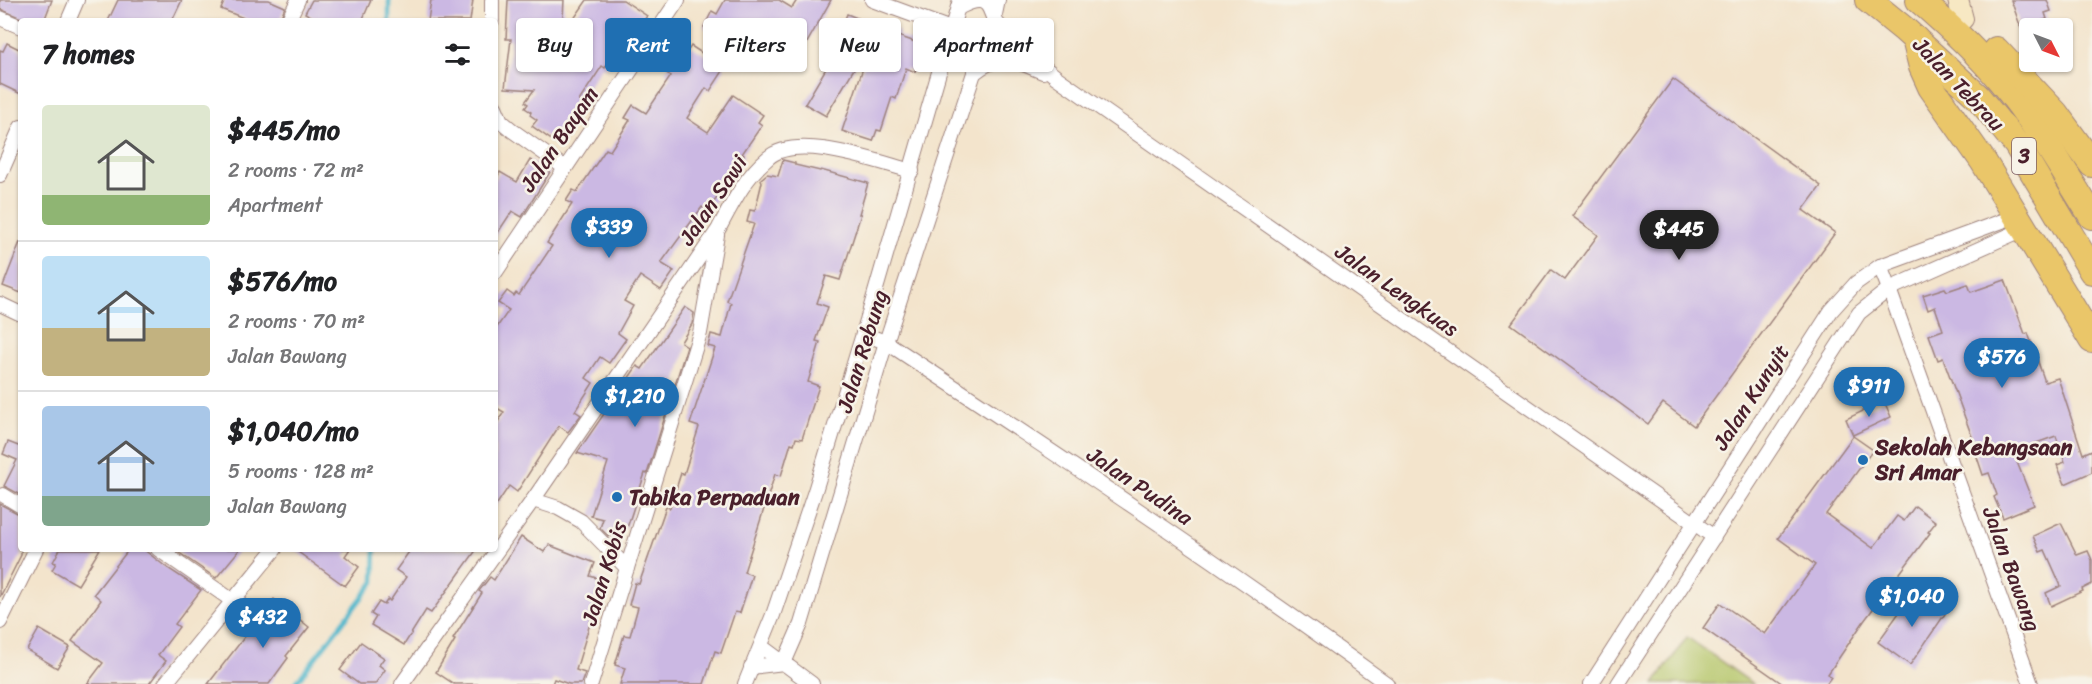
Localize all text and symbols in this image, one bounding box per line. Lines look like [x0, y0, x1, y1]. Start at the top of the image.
chip: Buy [516, 18, 593, 72]
chip: Rent [605, 18, 691, 72]
chip: Filters [703, 18, 807, 72]
chip: New [819, 18, 901, 72]
chip: Apartment [913, 18, 1054, 72]
north arrow [2019, 18, 2073, 72]
map controls [2019, 18, 2073, 72]
street label: Jalan Tebrau [1903, 27, 2015, 141]
text: 7 homes [42, 31, 134, 77]
icon: filters [441, 38, 474, 71]
street label: Jalan Bayam [509, 78, 609, 201]
text: $445/mo [228, 107, 340, 153]
icon: home [90, 129, 162, 201]
road number: 3 [2012, 138, 2036, 174]
street label: Jalan Sawi [668, 146, 758, 254]
text: 2 rooms · 72 m² [228, 153, 364, 188]
text: Apartment [228, 188, 322, 223]
pin: $339 [573, 208, 645, 259]
text: $339 [585, 210, 633, 245]
pin: $445 [1643, 210, 1715, 261]
text: $445 [1654, 212, 1704, 247]
street label: Jalan Lengkuas [1326, 232, 1467, 347]
text: $576/mo [228, 258, 337, 304]
icon: home [90, 280, 162, 352]
street label: Jalan Rebung [825, 285, 899, 418]
text: 2 rooms · 70 m² [228, 304, 365, 339]
street label: Jalan Kunyit [1701, 336, 1800, 459]
pin: $576 [1966, 338, 2038, 389]
text: Jalan Bawang [228, 339, 347, 374]
text: $576 [1978, 340, 2026, 375]
pin: $911 [1833, 367, 1905, 418]
text: $911 [1848, 369, 1890, 404]
pin: $1,210 [586, 377, 684, 428]
text: $1,210 [605, 379, 665, 414]
text: $1,040/mo [228, 408, 359, 454]
place label: Sekolah Kebangsaan Sri Amar [1874, 428, 2073, 492]
icon: home [90, 430, 162, 502]
street label: Jalan Pudina [1078, 435, 1202, 537]
marker: Sekolah Kebangsaan Sri Amar [1856, 453, 1870, 467]
text: 5 rooms · 128 m² [228, 454, 374, 489]
place label: Tabika Perpaduan [629, 478, 800, 517]
text: Jalan Bawang [228, 489, 347, 524]
marker: Tabika Perpaduan [610, 490, 624, 504]
street label: Jalan Bawang [1971, 500, 2053, 637]
street label: Jalan Kobis [569, 515, 639, 631]
pin: $1,040 [1863, 577, 1961, 628]
text: $1,040 [1879, 579, 1945, 614]
pin: $432 [227, 598, 299, 649]
text: $432 [239, 600, 287, 635]

